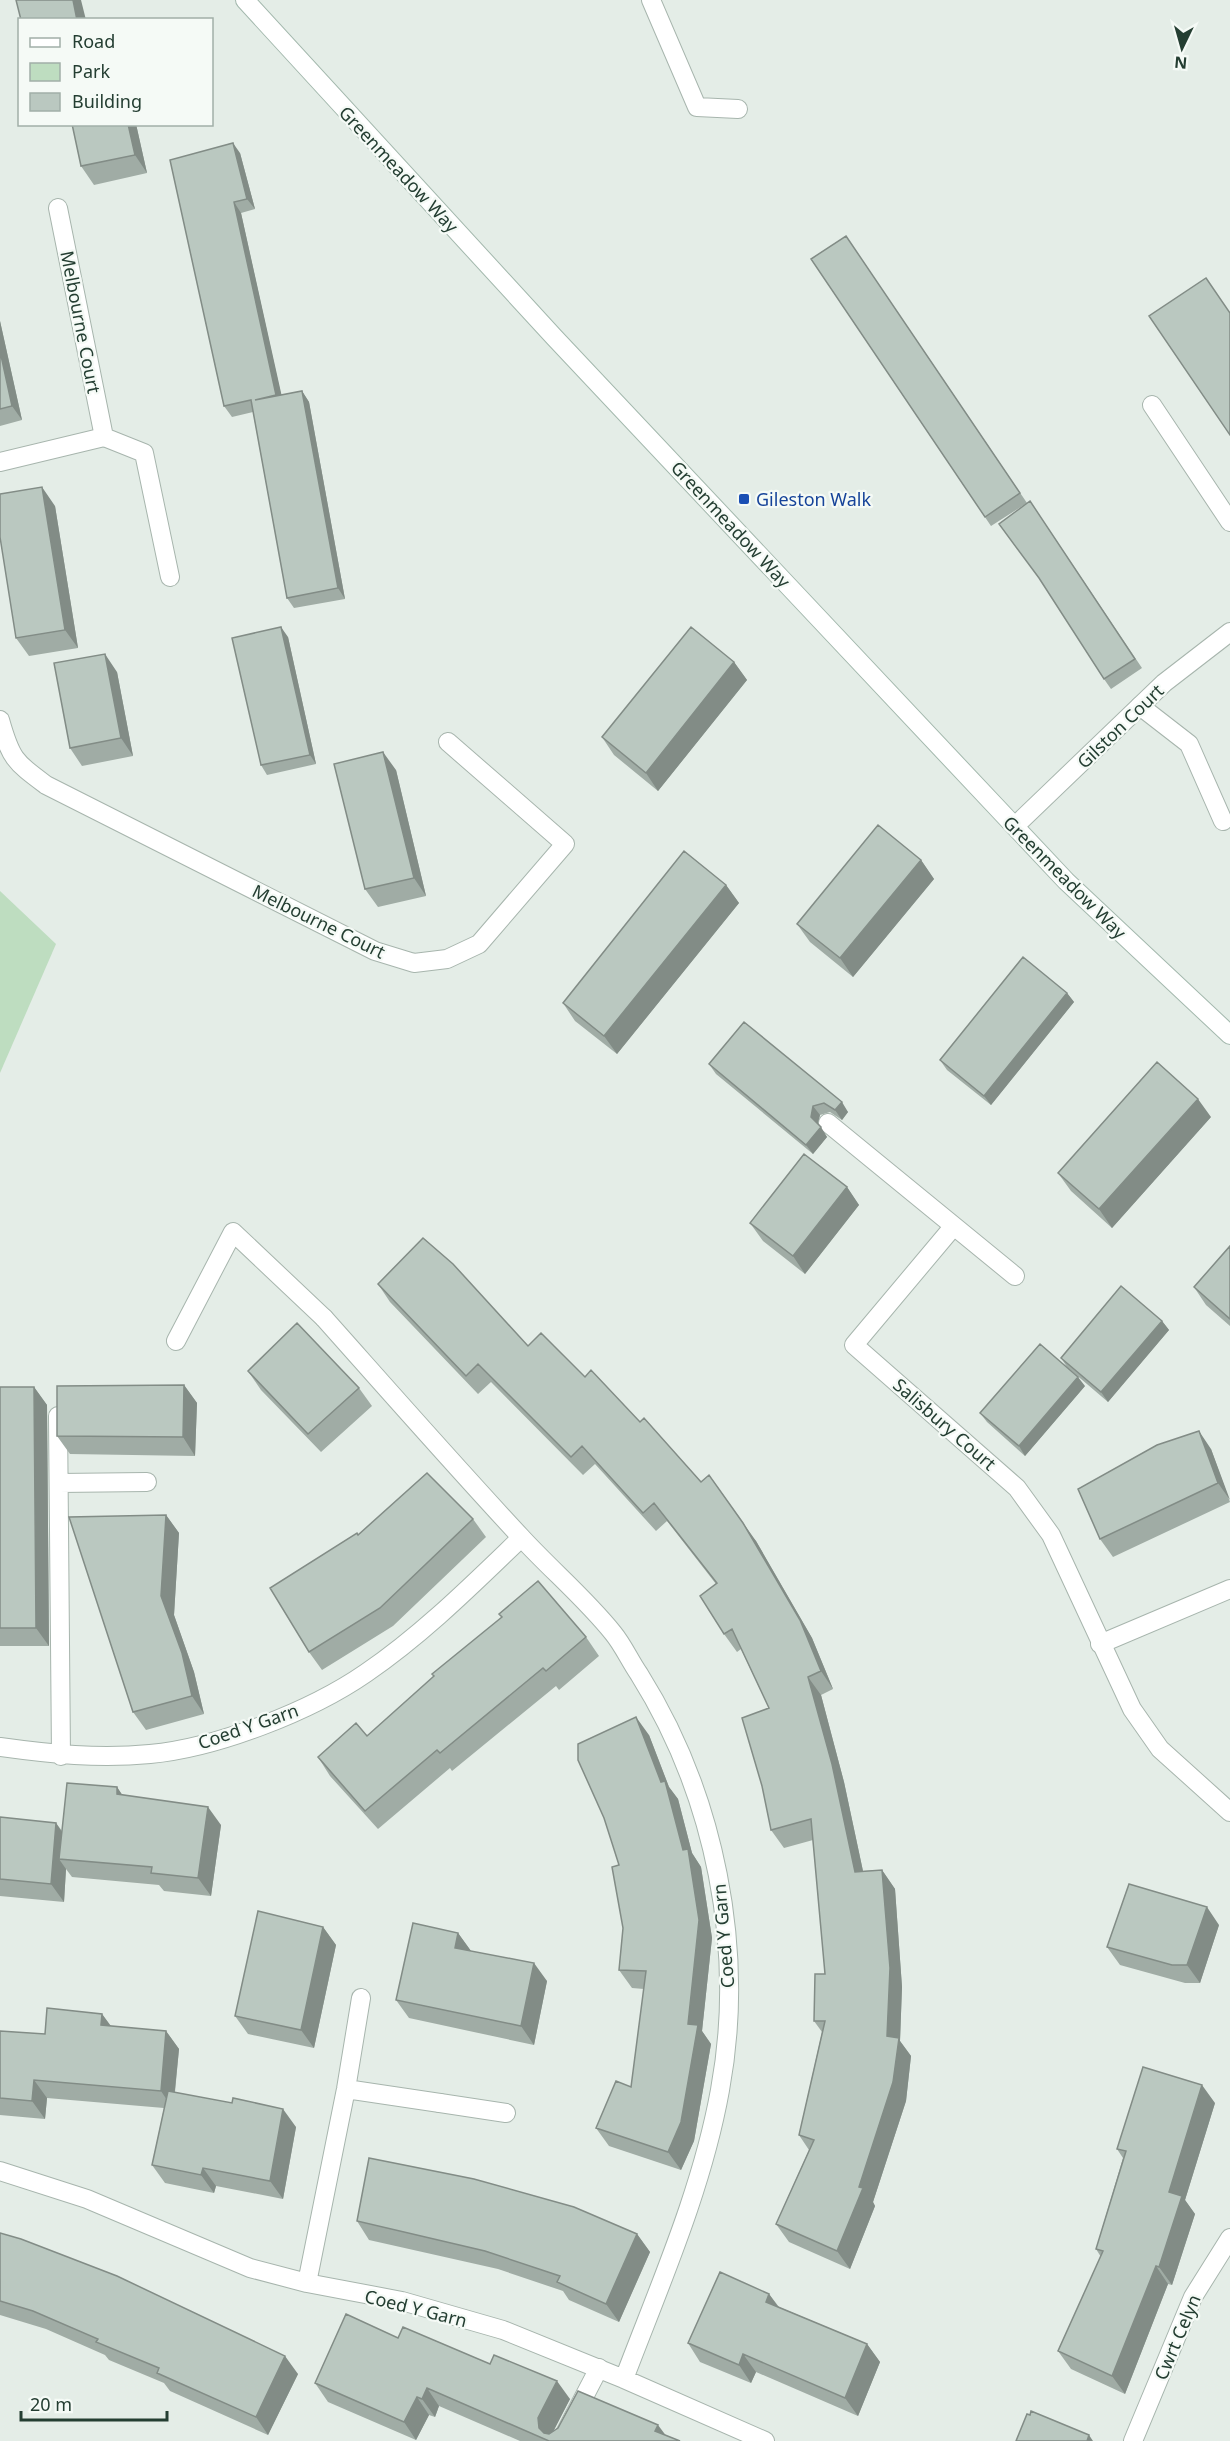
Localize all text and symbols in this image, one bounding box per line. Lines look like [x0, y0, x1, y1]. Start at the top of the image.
legend [18, 18, 213, 126]
north arrow [1152, 18, 1212, 78]
text: Road [72, 29, 115, 53]
text: N [1173, 51, 1188, 74]
text: Park [72, 59, 110, 83]
text: Building [72, 89, 142, 113]
street label: Greenmeadow Way [334, 101, 465, 238]
street label: Melbourne Court [55, 249, 107, 396]
street label: Greenmeadow Way [666, 456, 797, 593]
place label: Gileston Walk [756, 487, 871, 511]
marker: Gileston Walk [737, 492, 751, 506]
street label: Gilston Court [1072, 678, 1169, 773]
street label: Greenmeadow Way [998, 810, 1132, 944]
street label: Melbourne Court [249, 878, 390, 964]
street label: Salisbury Court [889, 1373, 1002, 1476]
street label: Coed Y Garn [195, 1698, 301, 1754]
street label: Coed Y Garn [706, 1883, 740, 1989]
street label: Coed Y Garn [362, 2284, 470, 2332]
street label: Cwrt Celyn [1148, 2291, 1206, 2383]
scale bar [21, 2384, 166, 2422]
text: 20 m [30, 2392, 72, 2416]

